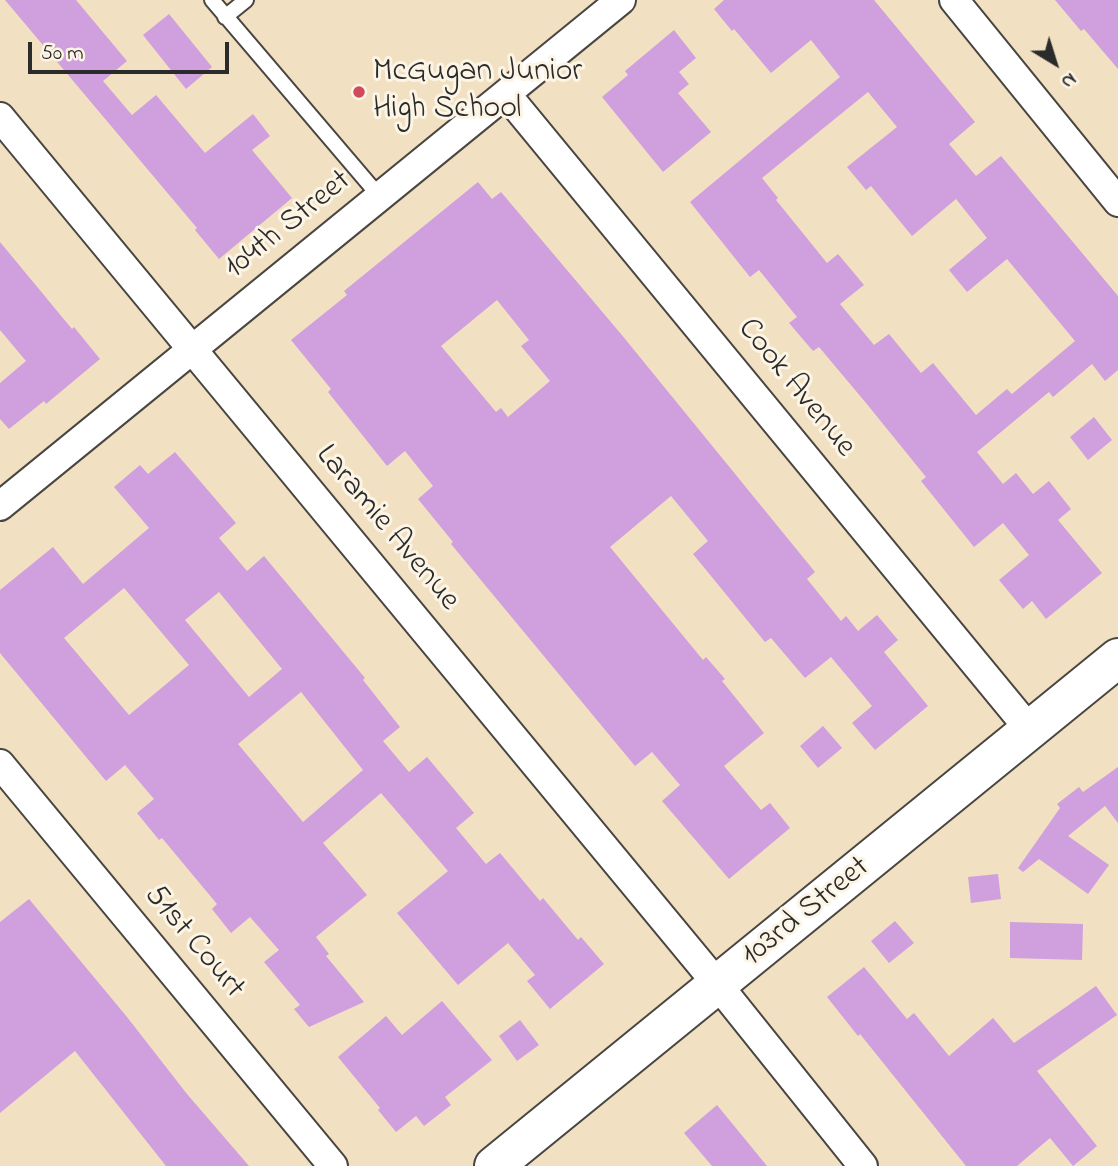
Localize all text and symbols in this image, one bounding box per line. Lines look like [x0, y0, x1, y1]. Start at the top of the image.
scale bar [32, 28, 233, 72]
north arrow [1020, 28, 1090, 98]
text: 50 m [41, 39, 84, 69]
place label: McGugan Junior High School [373, 55, 582, 130]
text: N [1055, 65, 1082, 95]
marker: McGugan Junior High School [351, 84, 367, 100]
street label: 104th Street [218, 163, 360, 289]
street label: Cook Avenue [727, 312, 863, 466]
street label: Laramie Avenue [305, 438, 467, 620]
street label: 103rd Street [735, 850, 879, 976]
street label: 51st Court [134, 878, 252, 1008]

